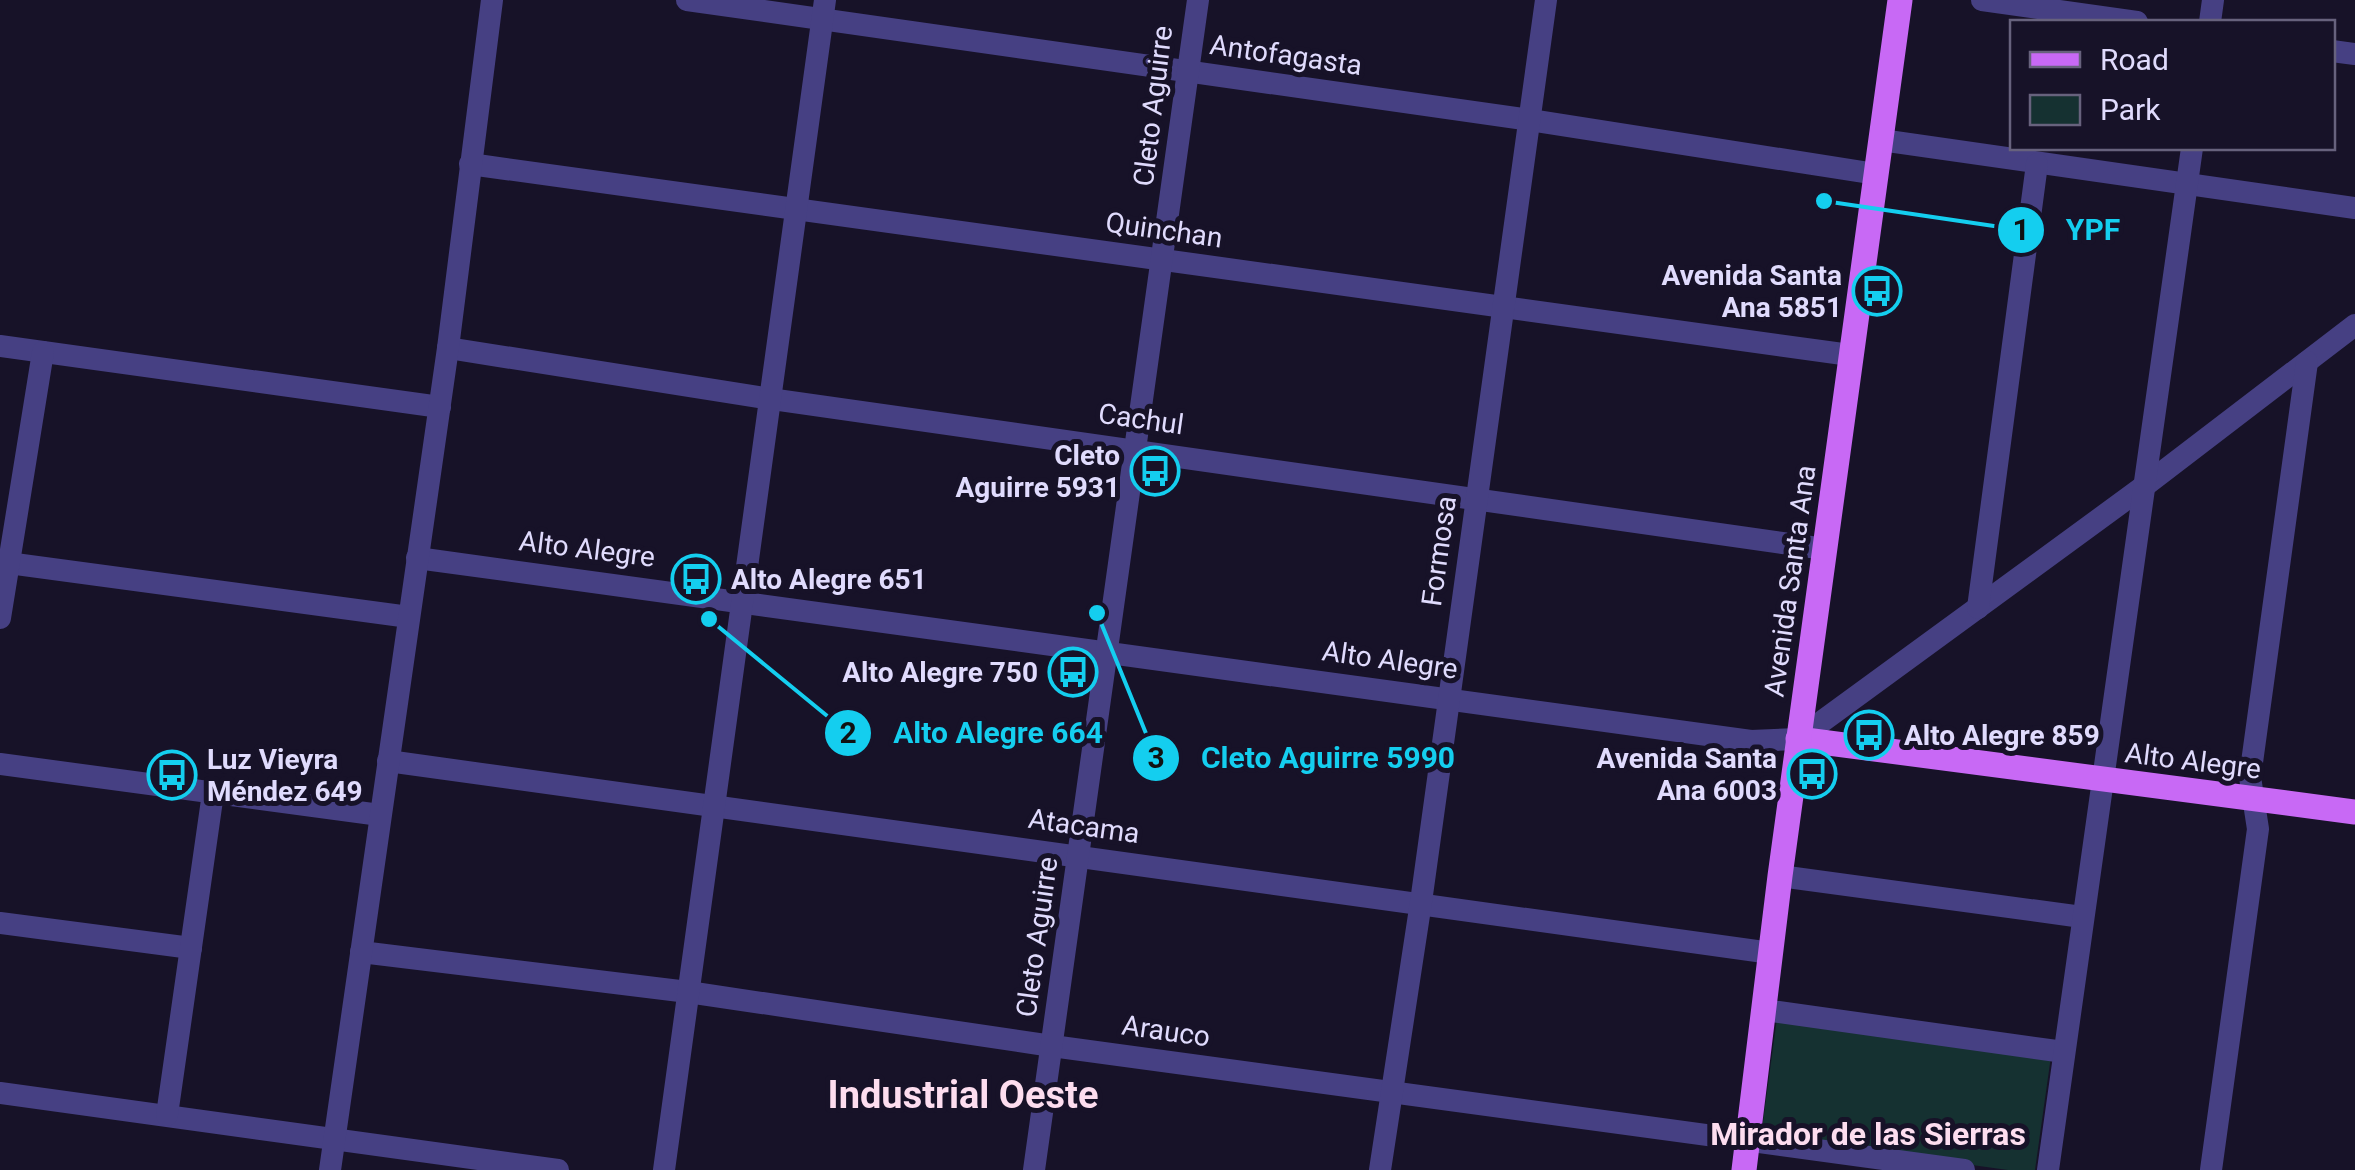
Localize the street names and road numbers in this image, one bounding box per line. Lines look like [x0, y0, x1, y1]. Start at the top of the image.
street label: Cleto Aguirre [1127, 24, 1179, 188]
street label: Antofagasta [1208, 28, 1364, 82]
street label: Quinchan [1103, 205, 1225, 255]
street label: Cachul [1096, 397, 1186, 441]
street label: Avenida Santa Ana [1757, 463, 1823, 699]
street label: Formosa [1415, 494, 1463, 608]
street label: Alto Alegre [517, 524, 657, 574]
street label: Alto Alegre [1320, 634, 1460, 686]
street label: Alto Alegre [2123, 736, 2263, 786]
street label: Atacama [1026, 802, 1142, 850]
street label: Cleto Aguirre [1009, 855, 1065, 1019]
street label: Arauco [1120, 1009, 1212, 1053]

